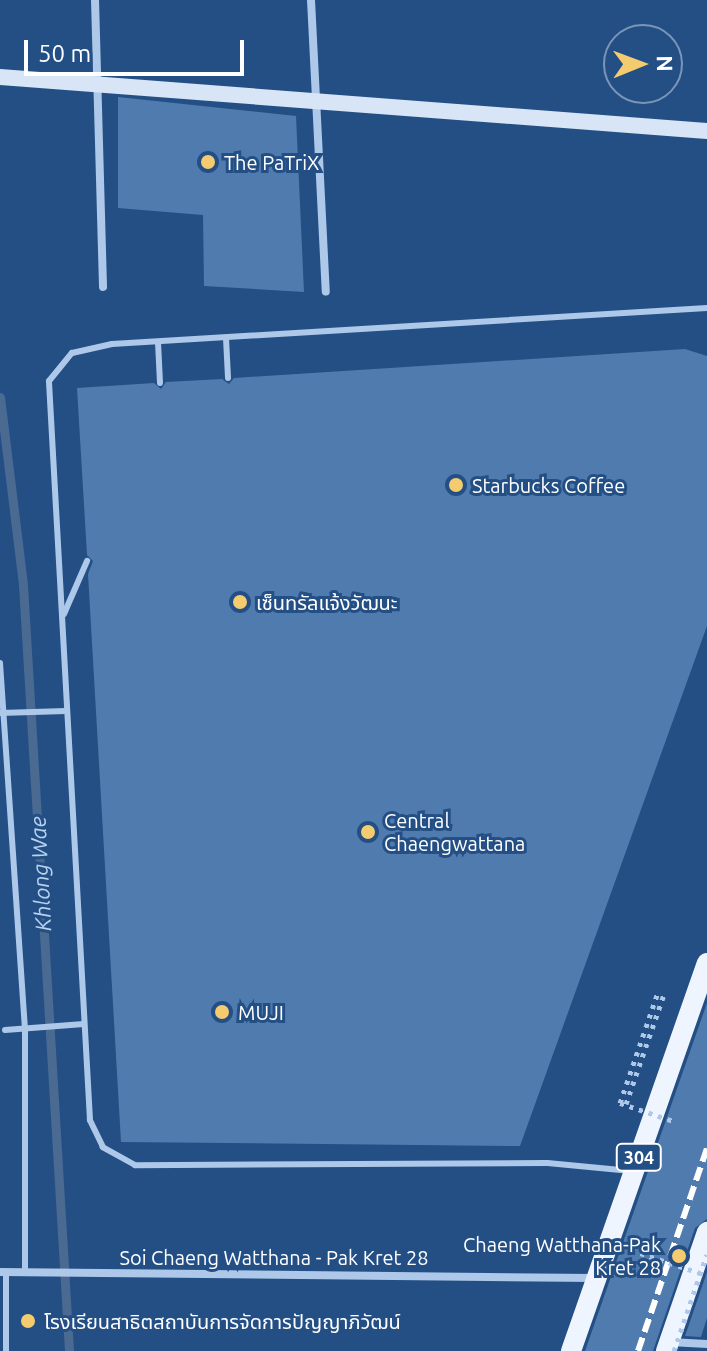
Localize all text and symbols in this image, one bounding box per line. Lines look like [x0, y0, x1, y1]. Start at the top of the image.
scale bar [28, 24, 248, 74]
north arrow [603, 24, 683, 104]
text: 50 m [38, 40, 91, 67]
text: N [653, 55, 678, 72]
place label: The PaTriX [224, 150, 319, 174]
marker: The PaTriX [199, 153, 217, 171]
place label: Starbucks Coffee [472, 473, 625, 497]
marker: Starbucks Coffee [447, 476, 465, 494]
place label: เซ็นทรัลแจ้งวัฒนะ [256, 590, 397, 614]
marker: เซ็นทรัลแจ้งวัฒนะ [231, 593, 249, 611]
place label: Central Chaengwattana [384, 808, 525, 855]
water label: Khlong Wae [24, 816, 56, 932]
marker: Central Chaengwattana [359, 823, 377, 841]
place label: MUJI [238, 1000, 284, 1024]
marker: MUJI [213, 1003, 231, 1021]
road number: 304 [615, 1143, 663, 1171]
place label: Chaeng Watthana-Pak Kret 28 [463, 1232, 661, 1279]
street label: Soi Chaeng Watthana - Pak Kret 28 [119, 1245, 429, 1269]
marker: Chaeng Watthana-Pak Kret 28 [668, 1245, 690, 1267]
place label: โรงเรียนสาธิตสถาบันการจัดการปัญญาภิวัฒน์ [44, 1309, 401, 1333]
marker: โรงเรียนสาธิตสถาบันการจัดการปัญญาภิวัฒน์ [19, 1312, 37, 1330]

